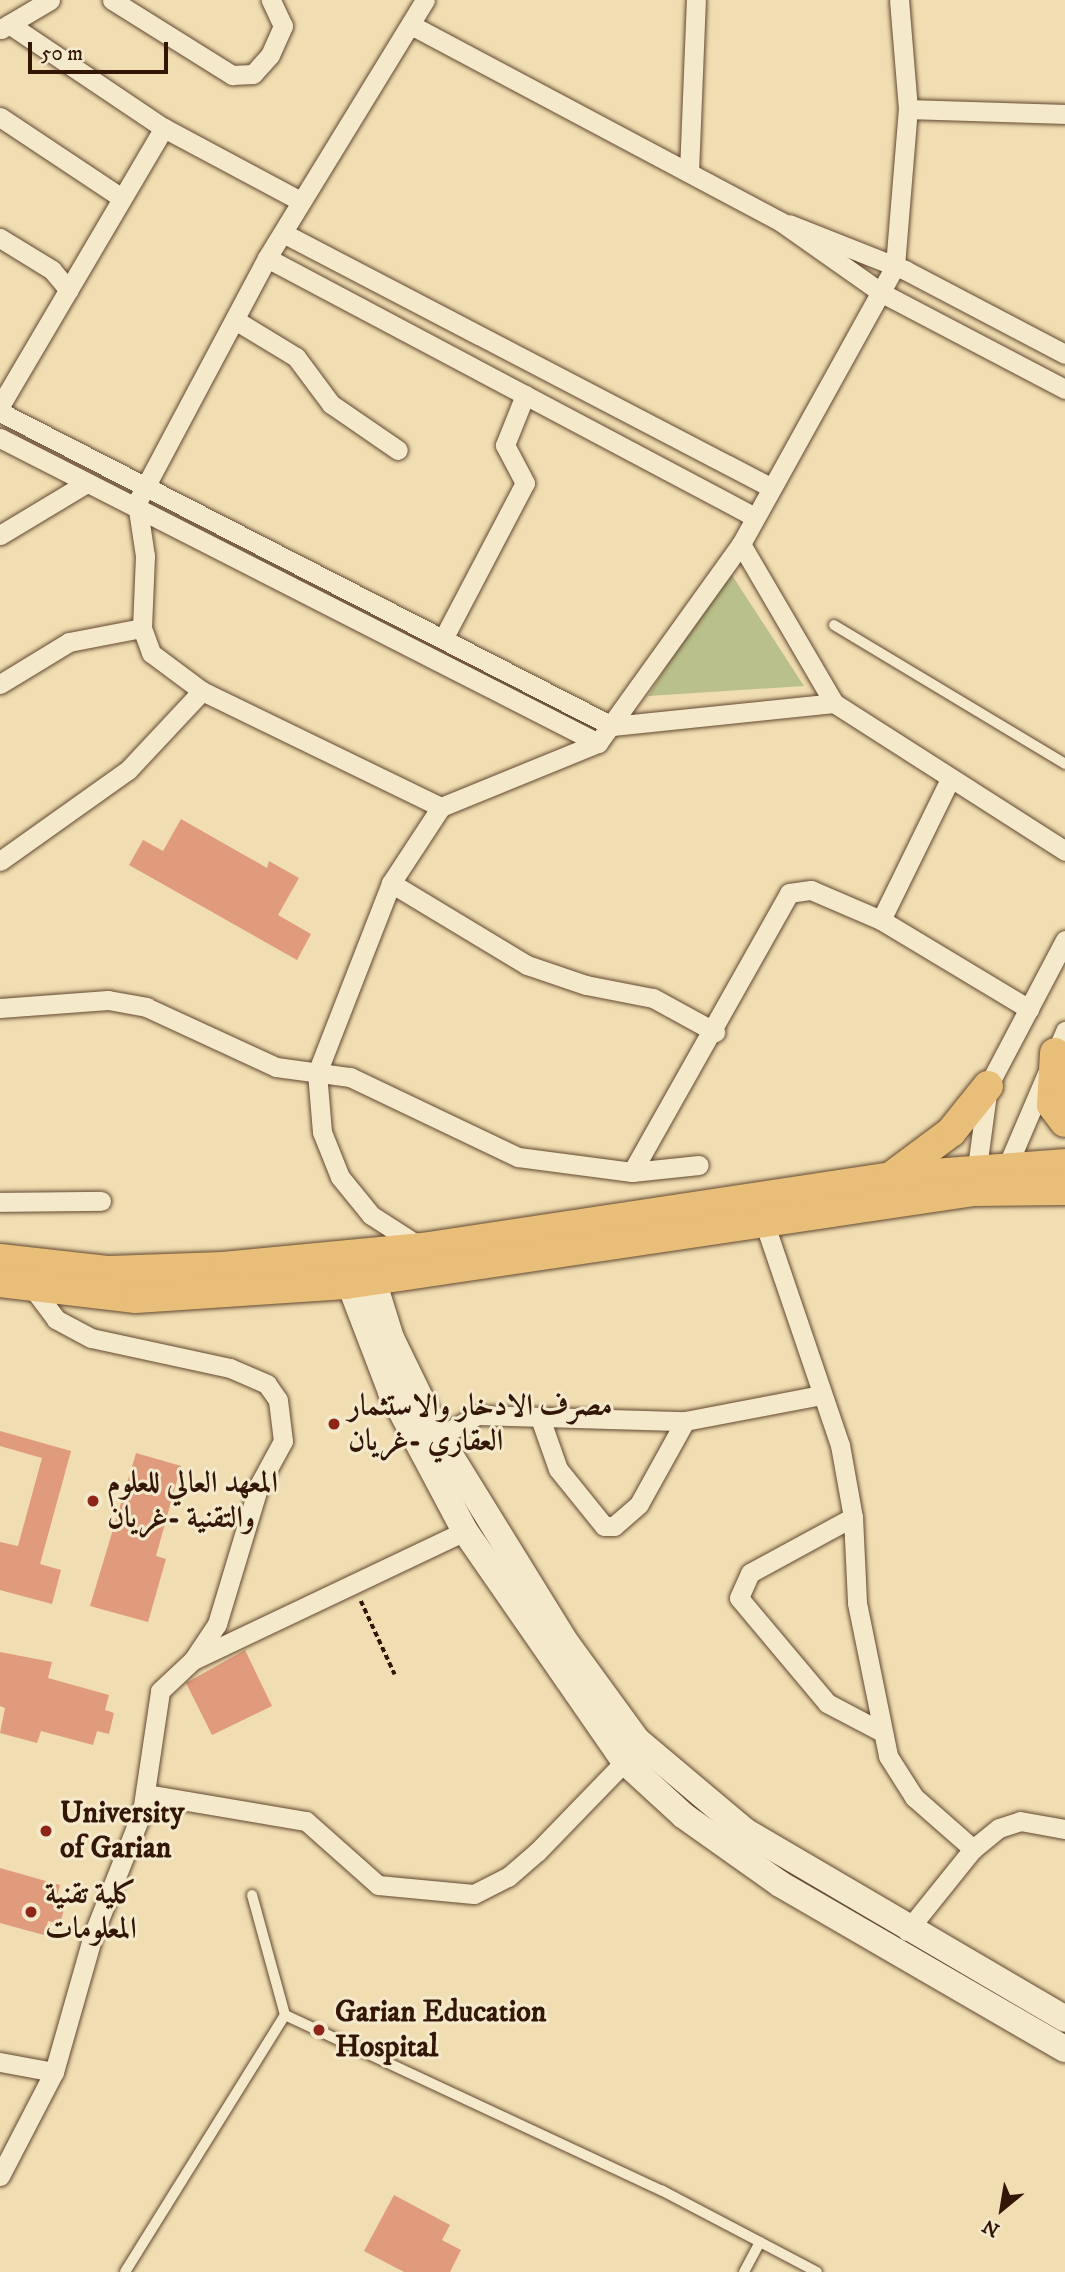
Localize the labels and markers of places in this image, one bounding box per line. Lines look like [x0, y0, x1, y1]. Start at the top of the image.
place label: مصرف الادخار والاستثمار العقاري -غريان [348, 1389, 612, 1460]
marker: مصرف الادخار والاستثمار العقاري -غريان [326, 1416, 342, 1432]
place label: المعهد العالي للعلوم والتقنية -غريان [107, 1466, 278, 1536]
marker: المعهد العالي للعلوم والتقنية -غريان [85, 1493, 101, 1509]
place label: University of Garian [60, 1796, 184, 1867]
marker: University of Garian [38, 1823, 54, 1839]
place label: كلية تقنية المعلومات [45, 1877, 137, 1948]
marker: كلية تقنية المعلومات [23, 1904, 39, 1920]
place label: Garian Education Hospital [335, 1995, 546, 2066]
marker: Garian Education Hospital [309, 2020, 329, 2040]

